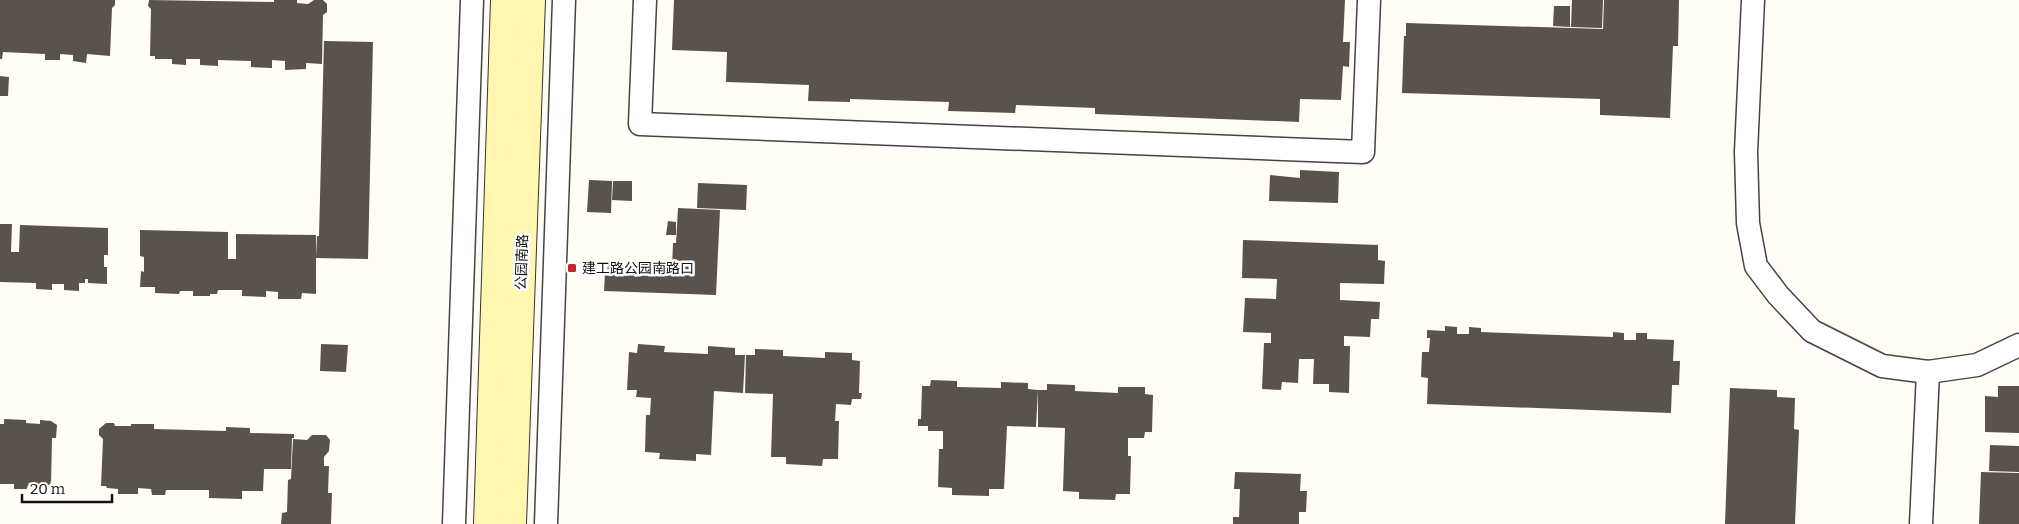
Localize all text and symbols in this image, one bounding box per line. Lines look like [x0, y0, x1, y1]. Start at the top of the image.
street label: 公园南路 [513, 234, 531, 290]
place label: 建工路公园南路口 [582, 260, 694, 277]
marker: 建工路公园南路口 [566, 262, 578, 274]
scale bar [22, 472, 112, 504]
text: 20 m [30, 480, 66, 498]

